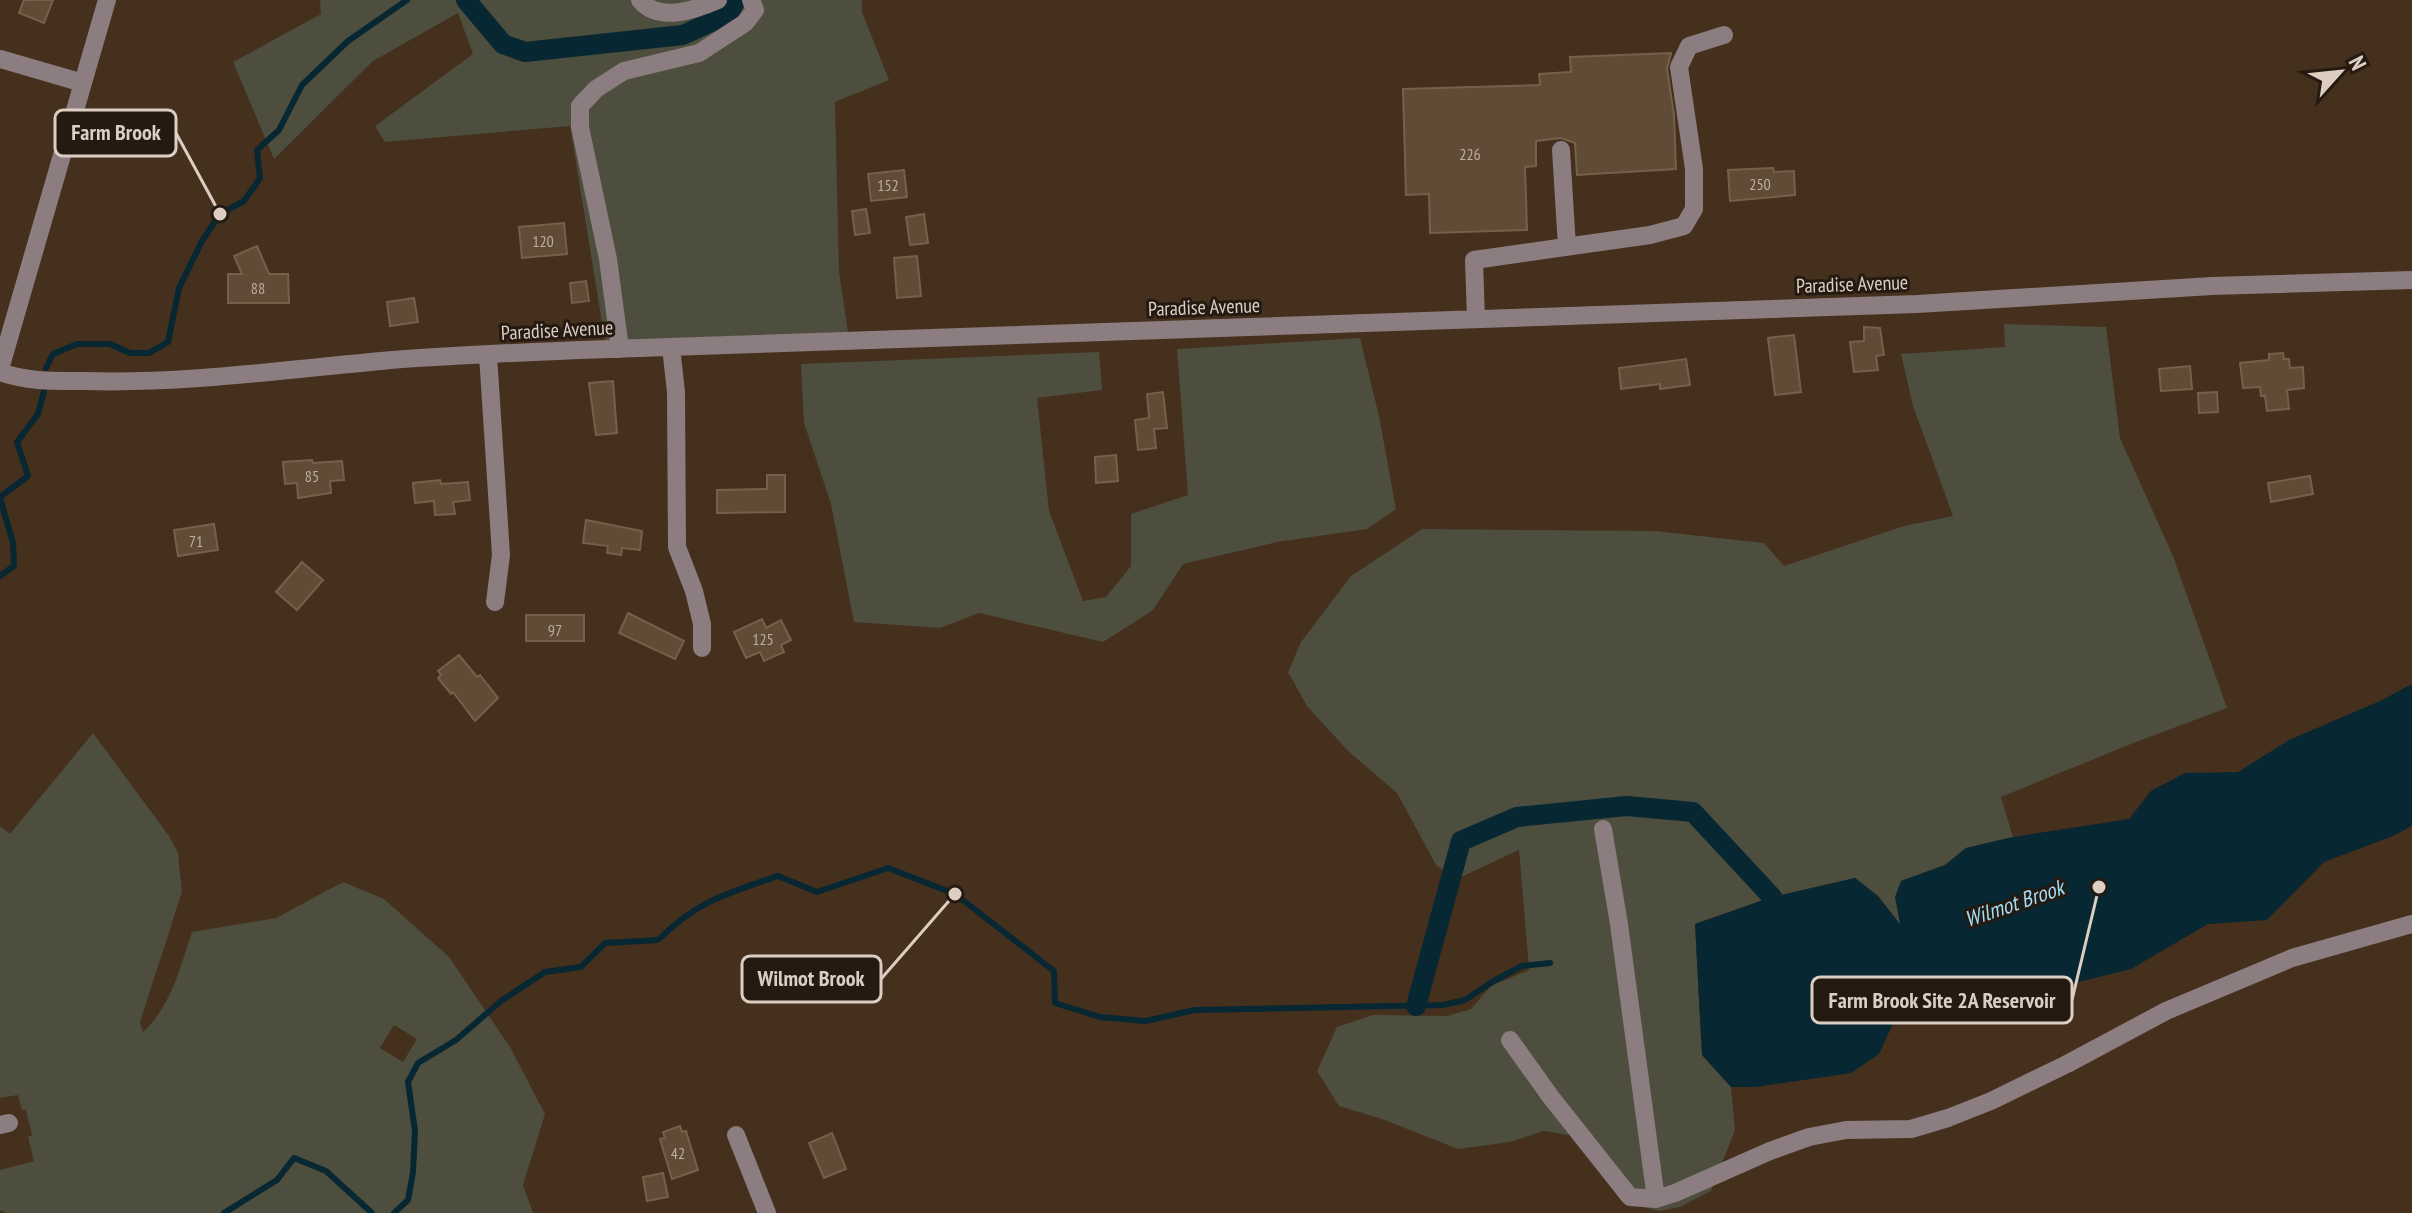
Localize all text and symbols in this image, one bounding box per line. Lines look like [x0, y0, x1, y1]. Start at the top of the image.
north arrow [2300, 32, 2380, 112]
text: N [2343, 51, 2373, 75]
callout: Farm Brook [55, 110, 176, 156]
text: Farm Brook [71, 118, 162, 146]
house number: 226 [1459, 144, 1481, 164]
house number: 250 [1749, 174, 1771, 194]
house number: 152 [877, 175, 899, 195]
house number: 120 [532, 231, 554, 251]
street label: Paradise Avenue [1795, 269, 1909, 299]
house number: 88 [251, 278, 265, 298]
street label: Paradise Avenue [1147, 292, 1261, 322]
street label: Paradise Avenue [500, 314, 614, 346]
house number: 85 [305, 466, 319, 486]
house number: 71 [189, 531, 203, 551]
house number: 97 [548, 620, 562, 640]
house number: 125 [752, 629, 774, 649]
water label: Wilmot Brook [1961, 872, 2070, 933]
callout: Wilmot Brook [742, 956, 881, 1002]
text: Wilmot Brook [756, 964, 866, 992]
callout: Farm Brook Site 2A Reservoir [1812, 977, 2072, 1023]
text: Farm Brook Site 2A Reservoir [1829, 986, 2056, 1014]
house number: 42 [671, 1143, 685, 1163]

